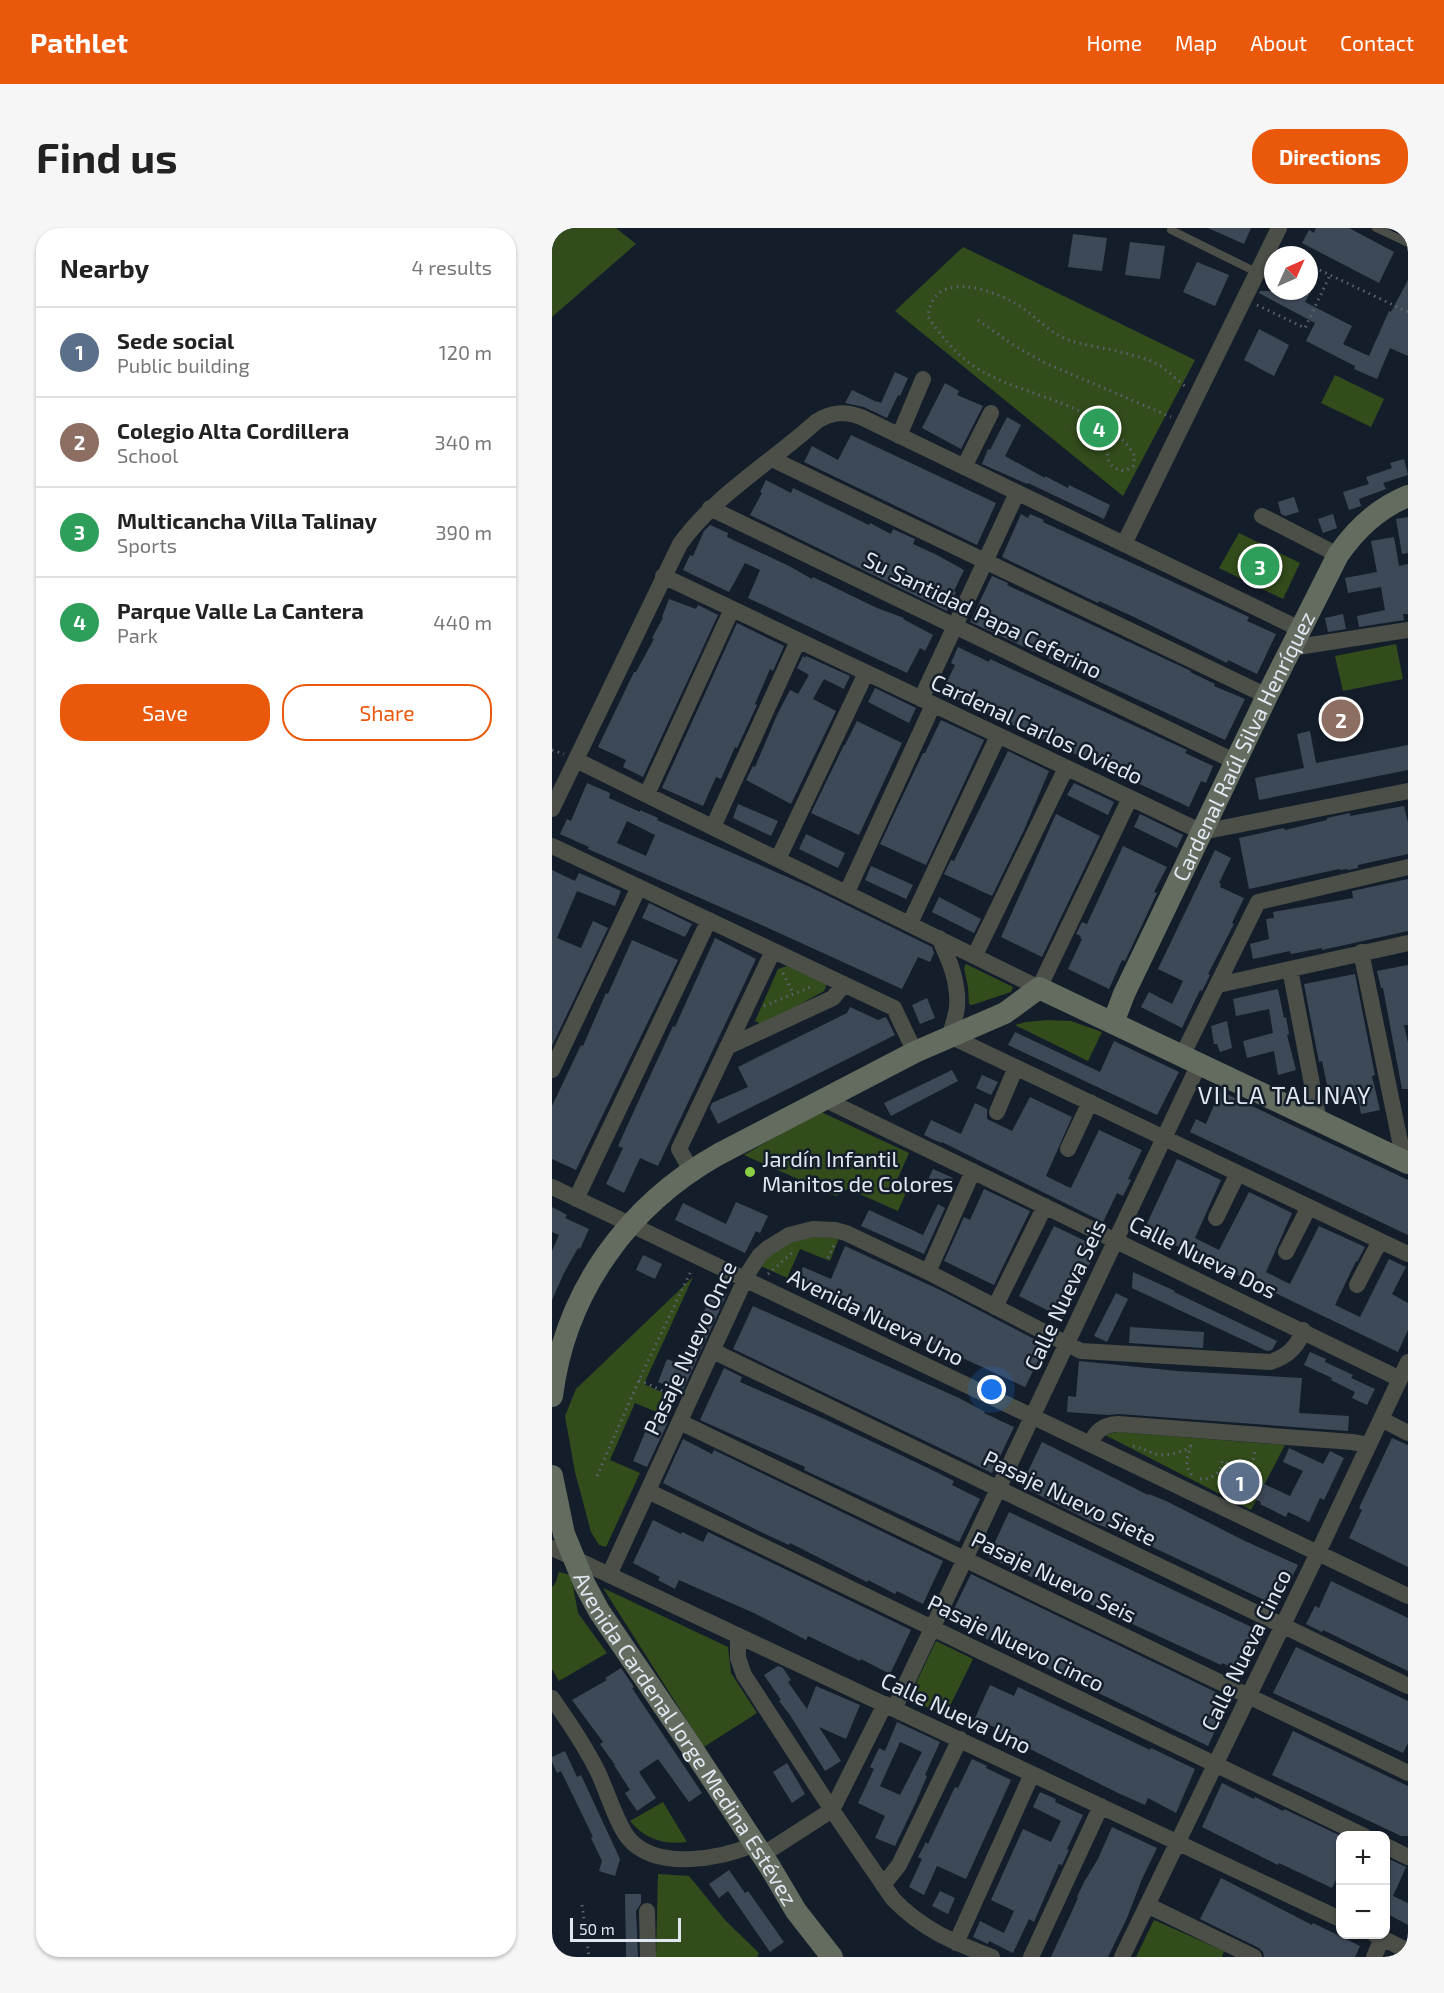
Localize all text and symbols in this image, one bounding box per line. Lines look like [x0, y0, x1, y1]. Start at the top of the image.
text: Pathlet [30, 25, 128, 59]
text: Home [1086, 30, 1142, 55]
text: Map [1175, 30, 1217, 55]
text: About [1250, 30, 1307, 55]
text: Contact [1340, 30, 1414, 55]
button: Directions [1252, 129, 1408, 184]
text: Find us [36, 131, 178, 181]
north arrow [1264, 246, 1318, 300]
text: Nearby [60, 252, 149, 283]
text: 4 results [412, 255, 492, 279]
text: Sede social [117, 327, 234, 353]
text: 1 [75, 340, 84, 364]
text: 120 m [439, 340, 492, 364]
text: Public building [117, 353, 250, 377]
pin: 4 [1080, 406, 1118, 450]
text: Colegio Alta Cordillera [117, 417, 349, 443]
text: 2 [74, 430, 85, 454]
text: 340 m [435, 430, 492, 454]
text: School [117, 443, 178, 467]
text: Multicancha Villa Talinay [117, 507, 377, 533]
text: 3 [74, 520, 85, 544]
text: 390 m [435, 520, 492, 544]
text: Sports [117, 533, 177, 557]
pin: 3 [1240, 544, 1280, 588]
street label: Su Santidad Papa Ceferino [860, 545, 1107, 683]
text: Parque Valle La Cantera [117, 597, 364, 623]
street label: Cardenal Raúl Silva Henríquez [1166, 607, 1319, 885]
text: 4 [73, 610, 86, 634]
text: 440 m [433, 610, 492, 634]
text: Park [117, 623, 158, 647]
street label: Cardenal Carlos Oviedo [927, 668, 1147, 789]
button: Save [60, 684, 270, 741]
button: Share [282, 684, 492, 741]
pin: 2 [1322, 696, 1360, 742]
district label: VILLA TALINAY [1198, 1080, 1372, 1109]
place label: Jardín Infantil Manitos de Colores [762, 1145, 954, 1196]
marker: Jardín Infantil Manitos de Colores [743, 1165, 757, 1179]
street label: Calle Nueva Dos [1125, 1209, 1282, 1303]
street label: Calle Nueva Seis [1018, 1215, 1110, 1374]
street label: Pasaje Nuevo Once [637, 1256, 742, 1439]
street label: Avenida Nueva Uno [784, 1262, 969, 1370]
your location [977, 1375, 1006, 1404]
street label: Pasaje Nuevo Siete [979, 1444, 1161, 1551]
pin: 1 [1220, 1460, 1260, 1504]
street label: Pasaje Nuevo Seis [967, 1525, 1141, 1628]
street label: Calle Nueva Cinco [1195, 1564, 1295, 1735]
street label: Avenida Cardenal Jorge Medina Estévez [569, 1568, 804, 1910]
street label: Pasaje Nuevo Cinco [924, 1588, 1109, 1697]
street label: Calle Nueva Uno [877, 1666, 1036, 1758]
map controls [1336, 1831, 1390, 1939]
button: + [1336, 1831, 1390, 1885]
button: − [1336, 1885, 1390, 1939]
scale bar [570, 1915, 681, 1942]
text: 50 m [579, 1919, 615, 1938]

